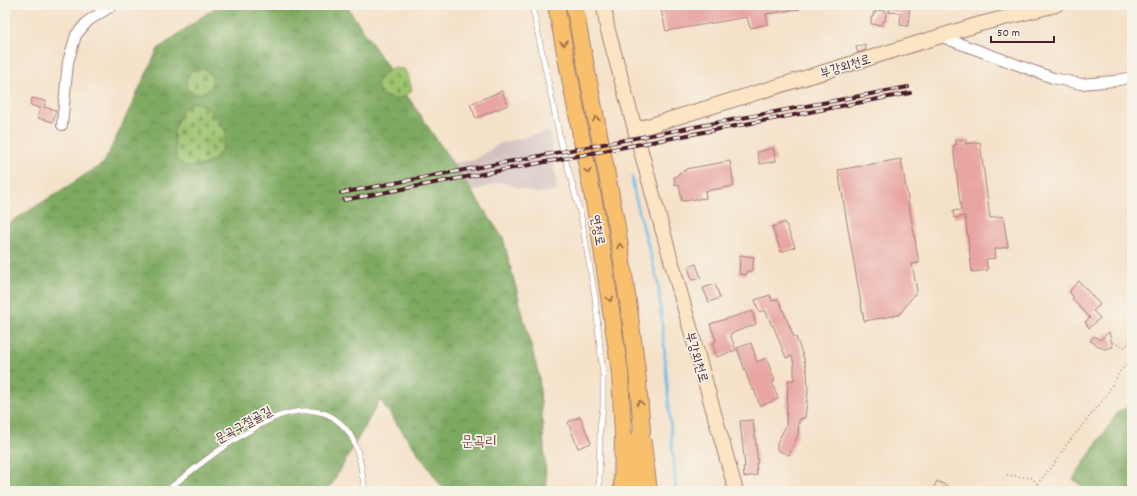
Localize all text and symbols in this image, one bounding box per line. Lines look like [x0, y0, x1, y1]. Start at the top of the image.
scale bar [991, 18, 1054, 44]
text: 50 m [997, 25, 1020, 42]
one-way arrow [559, 40, 567, 46]
street label: 부강외천로 [818, 51, 874, 84]
one-way arrow [592, 115, 600, 122]
one-way arrow [583, 168, 592, 174]
street label: 연청로 [584, 213, 609, 248]
one-way arrow [616, 243, 625, 249]
one-way arrow [605, 296, 614, 302]
street label: 부강외천로 [679, 330, 712, 385]
one-way arrow [635, 400, 644, 406]
street label: 문곡구절골길 [212, 403, 276, 450]
district label: 문곡리 [461, 432, 497, 454]

